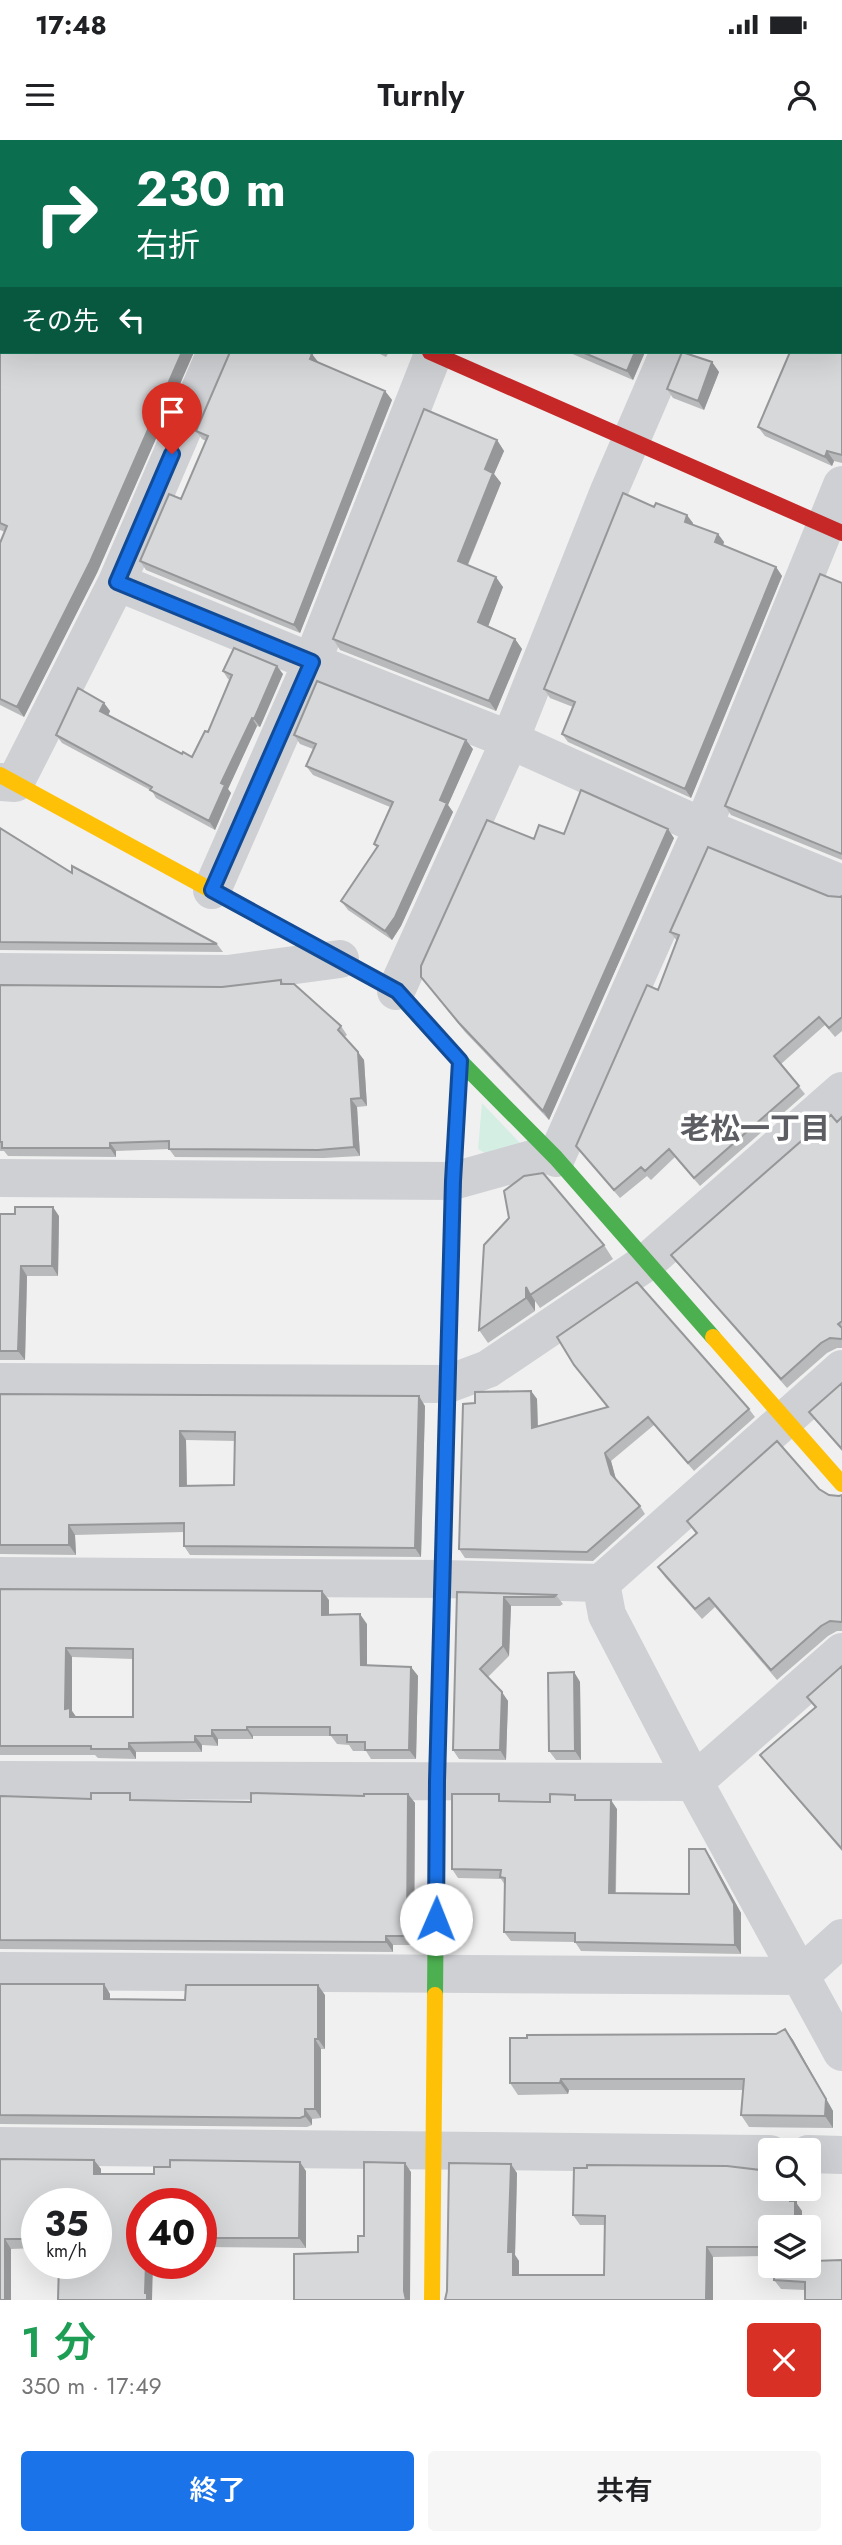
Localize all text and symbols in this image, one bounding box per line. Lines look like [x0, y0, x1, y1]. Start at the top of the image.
text: 17:48 [35, 6, 107, 44]
text: Turnly [378, 72, 464, 118]
icon: menu [21, 76, 59, 114]
icon: person [783, 76, 821, 114]
text: 230 m [136, 154, 286, 224]
icon: right [21, 168, 112, 259]
text: 右折 [136, 222, 200, 268]
icon: left [113, 301, 151, 339]
text: その先 [21, 302, 99, 340]
pin [142, 382, 202, 454]
icon: arrive [153, 393, 191, 431]
district label: 老松一丁目 [680, 1107, 830, 1150]
position arrow [399, 1882, 473, 1956]
map controls [758, 2138, 821, 2278]
button: search [758, 2138, 821, 2201]
speed limit sign: 40 [126, 2188, 217, 2279]
text: 35 [44, 2199, 89, 2249]
button: layers [758, 2215, 821, 2278]
text: km/h [46, 2238, 87, 2264]
text: 1 分 [21, 2312, 96, 2373]
button: close [747, 2323, 821, 2397]
text: 350 m · 17:49 [21, 2369, 162, 2403]
button: 終了 [21, 2451, 414, 2531]
button: 共有 [428, 2451, 821, 2531]

